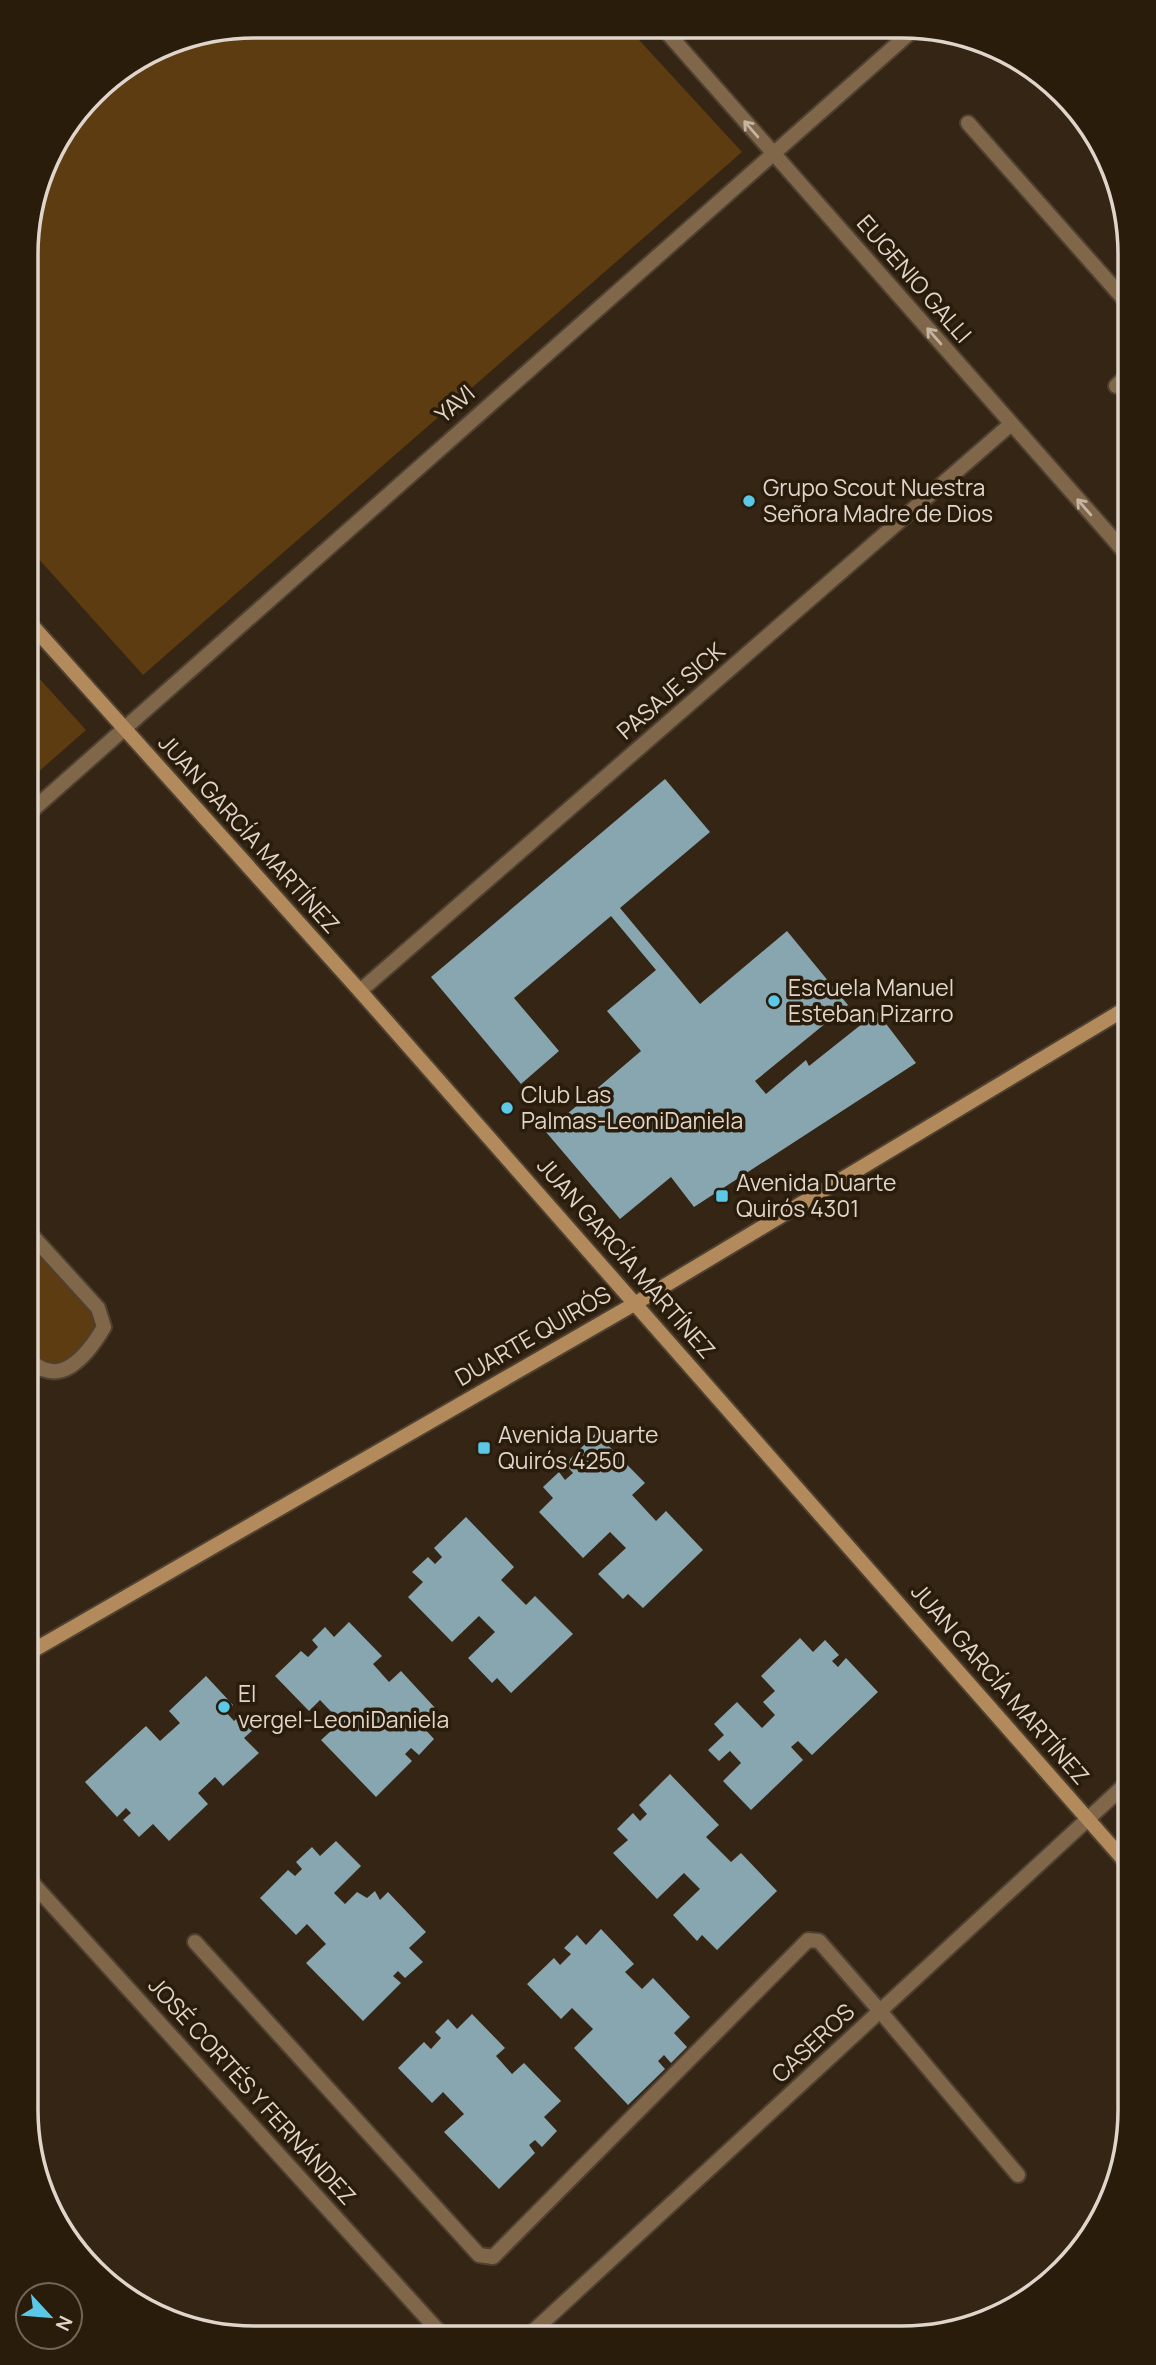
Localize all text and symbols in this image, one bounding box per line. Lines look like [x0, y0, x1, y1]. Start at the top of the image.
one-way arrow [743, 120, 759, 138]
street label: EUGENIO GALLI [850, 207, 979, 349]
one-way arrow [926, 328, 942, 346]
street label: YAVI [427, 377, 481, 430]
place label: Grupo Scout Nuestra Señora Madre de Dios [763, 471, 993, 529]
marker: Grupo Scout Nuestra Señora Madre de Dios [741, 493, 757, 509]
one-way arrow [1076, 499, 1093, 516]
street label: PASAJE SICK [609, 634, 732, 746]
street label: JUAN GARCÍA MARTÍNEZ [152, 727, 348, 940]
place label: Escuela Manuel Esteban Pizarro [788, 971, 954, 1029]
marker: Escuela Manuel Esteban Pizarro [766, 993, 782, 1009]
place label: Club Las Palmas-LeoniDaniela [521, 1078, 743, 1136]
marker: Club Las Palmas-LeoniDaniela [499, 1100, 515, 1116]
street label: JUAN GARCÍA MARTÍNEZ [530, 1150, 723, 1365]
place label: Avenida Duarte Quirós 4301 [736, 1166, 896, 1224]
marker: Avenida Duarte Quirós 4301 [714, 1188, 730, 1204]
street label: DUARTE QUIRÓS [449, 1278, 616, 1393]
place label: Avenida Duarte Quirós 4250 [498, 1418, 658, 1476]
marker: Avenida Duarte Quirós 4250 [476, 1440, 492, 1456]
street label: JUAN GARCÍA MARTÍNEZ [904, 1576, 1097, 1791]
place label: El vergel-LeoniDaniela [238, 1677, 449, 1735]
marker: El vergel-LeoniDaniela [216, 1699, 232, 1715]
street label: JOSÉ CORTÉS Y FERNÁNDEZ [142, 1970, 364, 2211]
street label: CASEROS [764, 1996, 861, 2089]
north arrow [14, 2281, 84, 2351]
text: N [50, 2312, 79, 2335]

